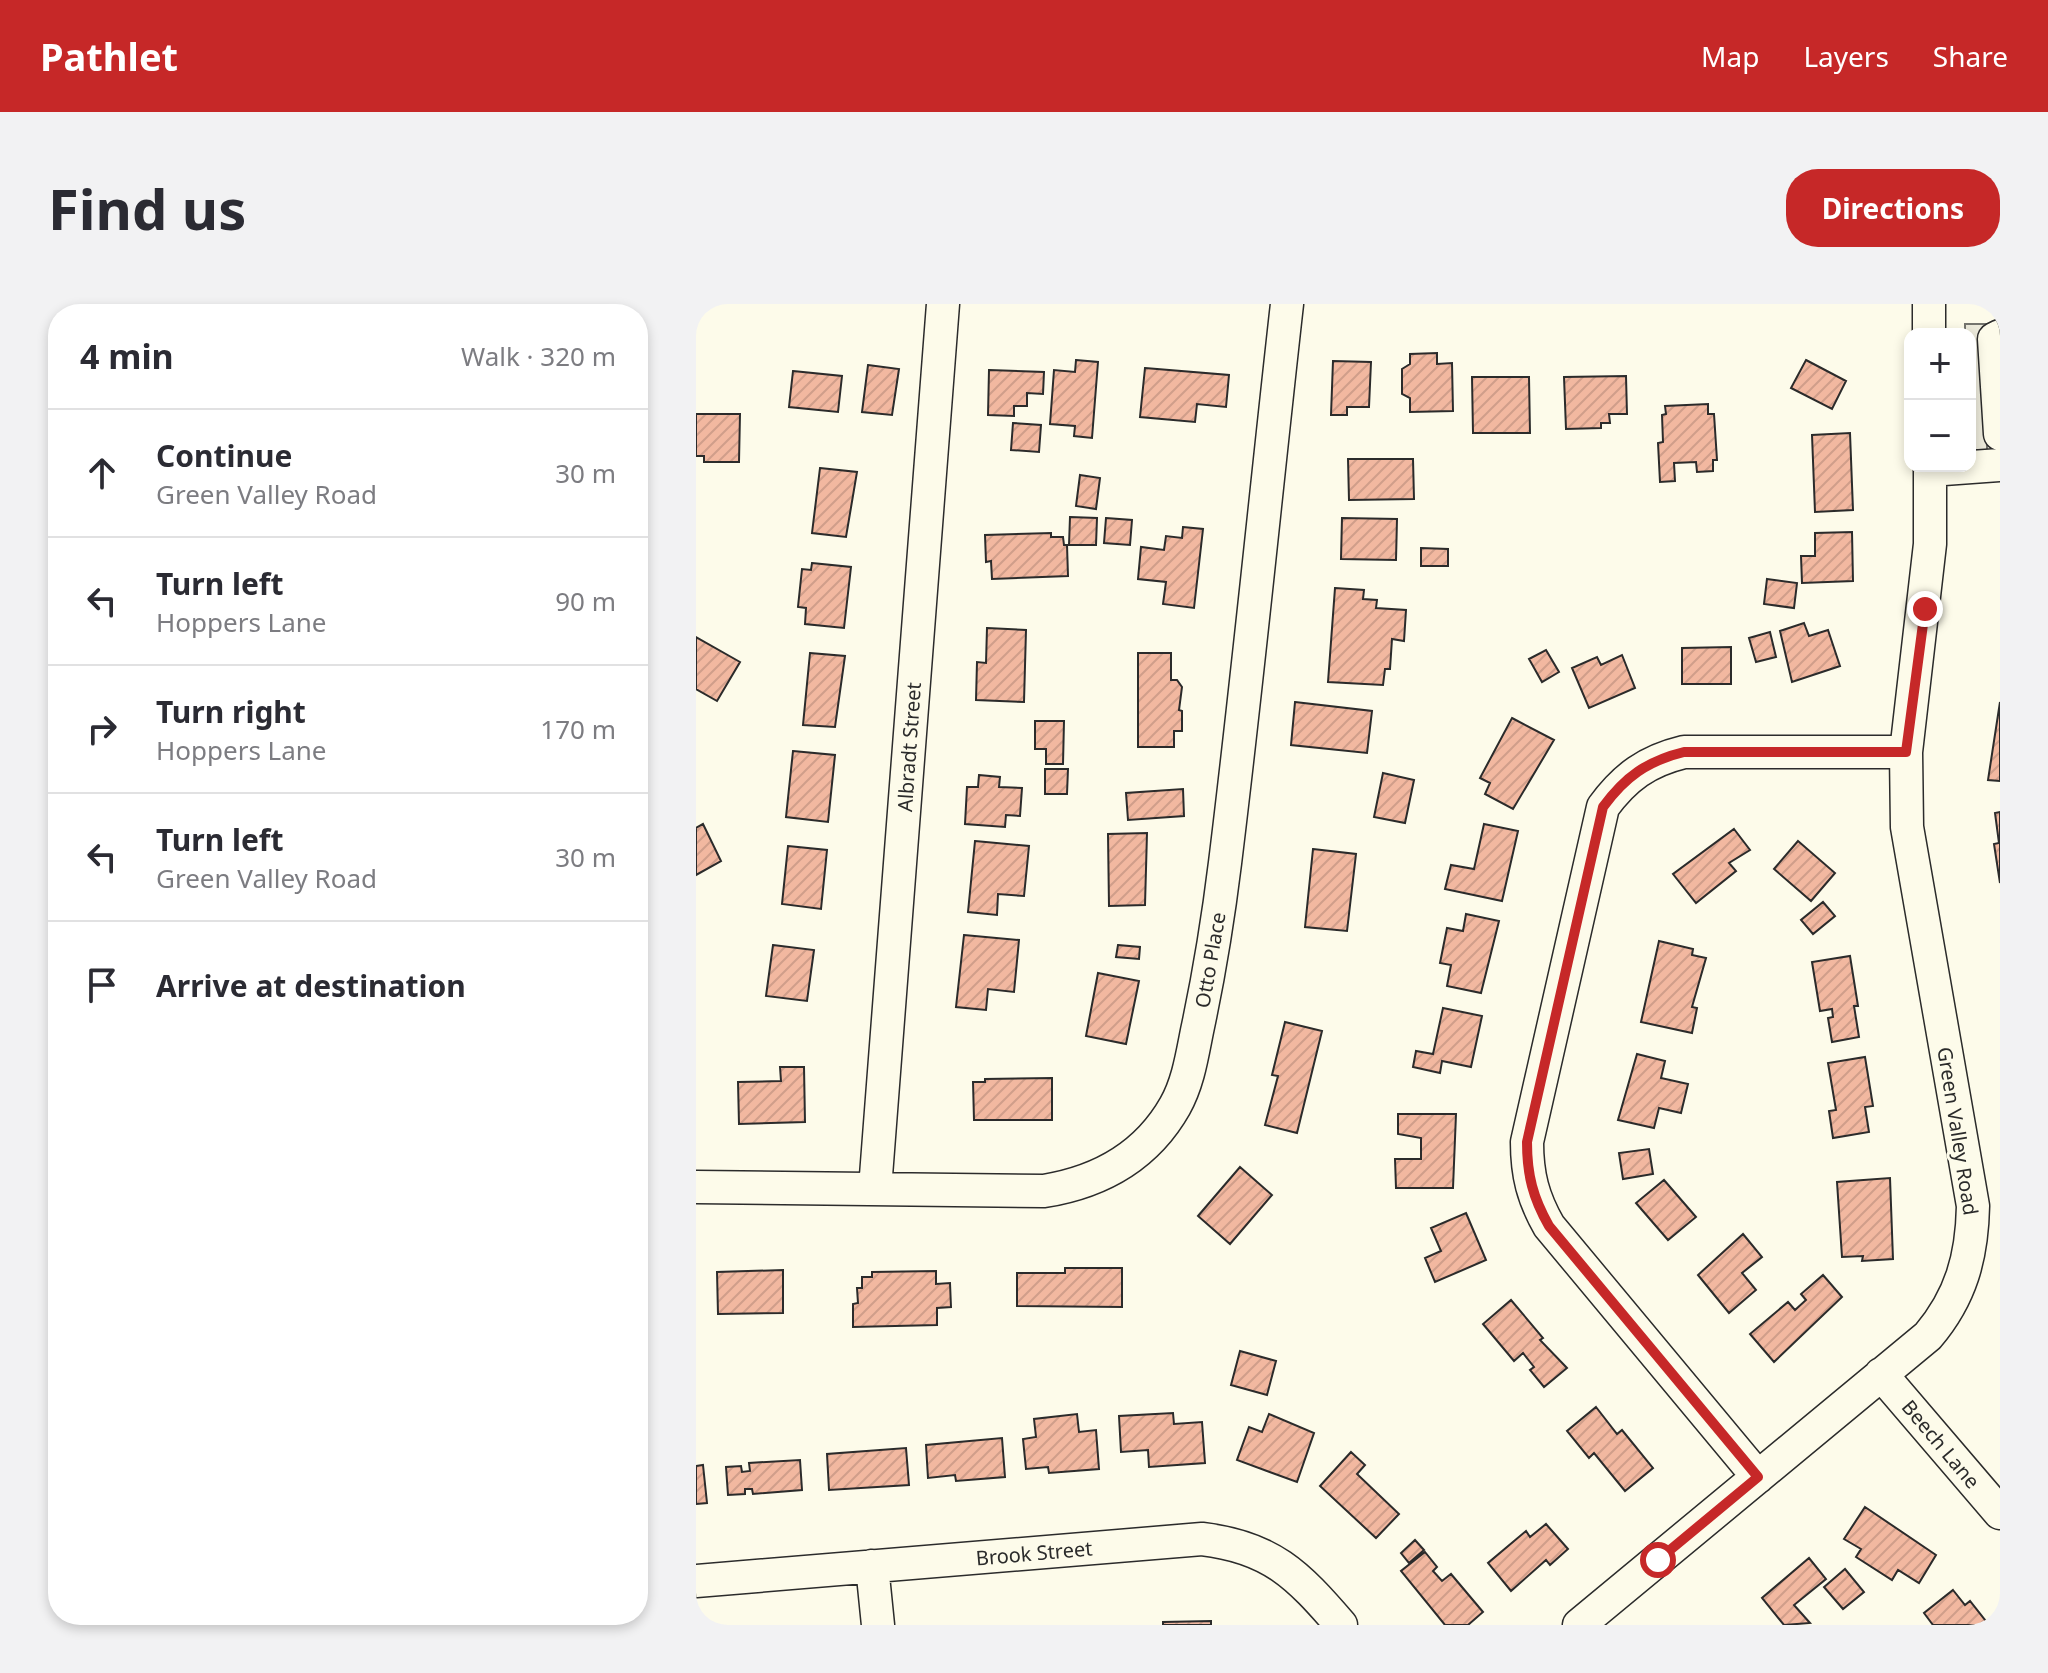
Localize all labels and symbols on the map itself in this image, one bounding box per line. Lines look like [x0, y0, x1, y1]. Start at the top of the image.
route end [1907, 591, 1943, 627]
street label: Albradt Street [891, 681, 927, 813]
street label: Otto Place [1188, 910, 1232, 1010]
street label: Green Valley Road [1931, 1045, 1985, 1217]
street label: Beech Lane [1896, 1394, 1986, 1494]
street label: Brook Street [975, 1534, 1093, 1572]
route start [1640, 1542, 1676, 1578]

